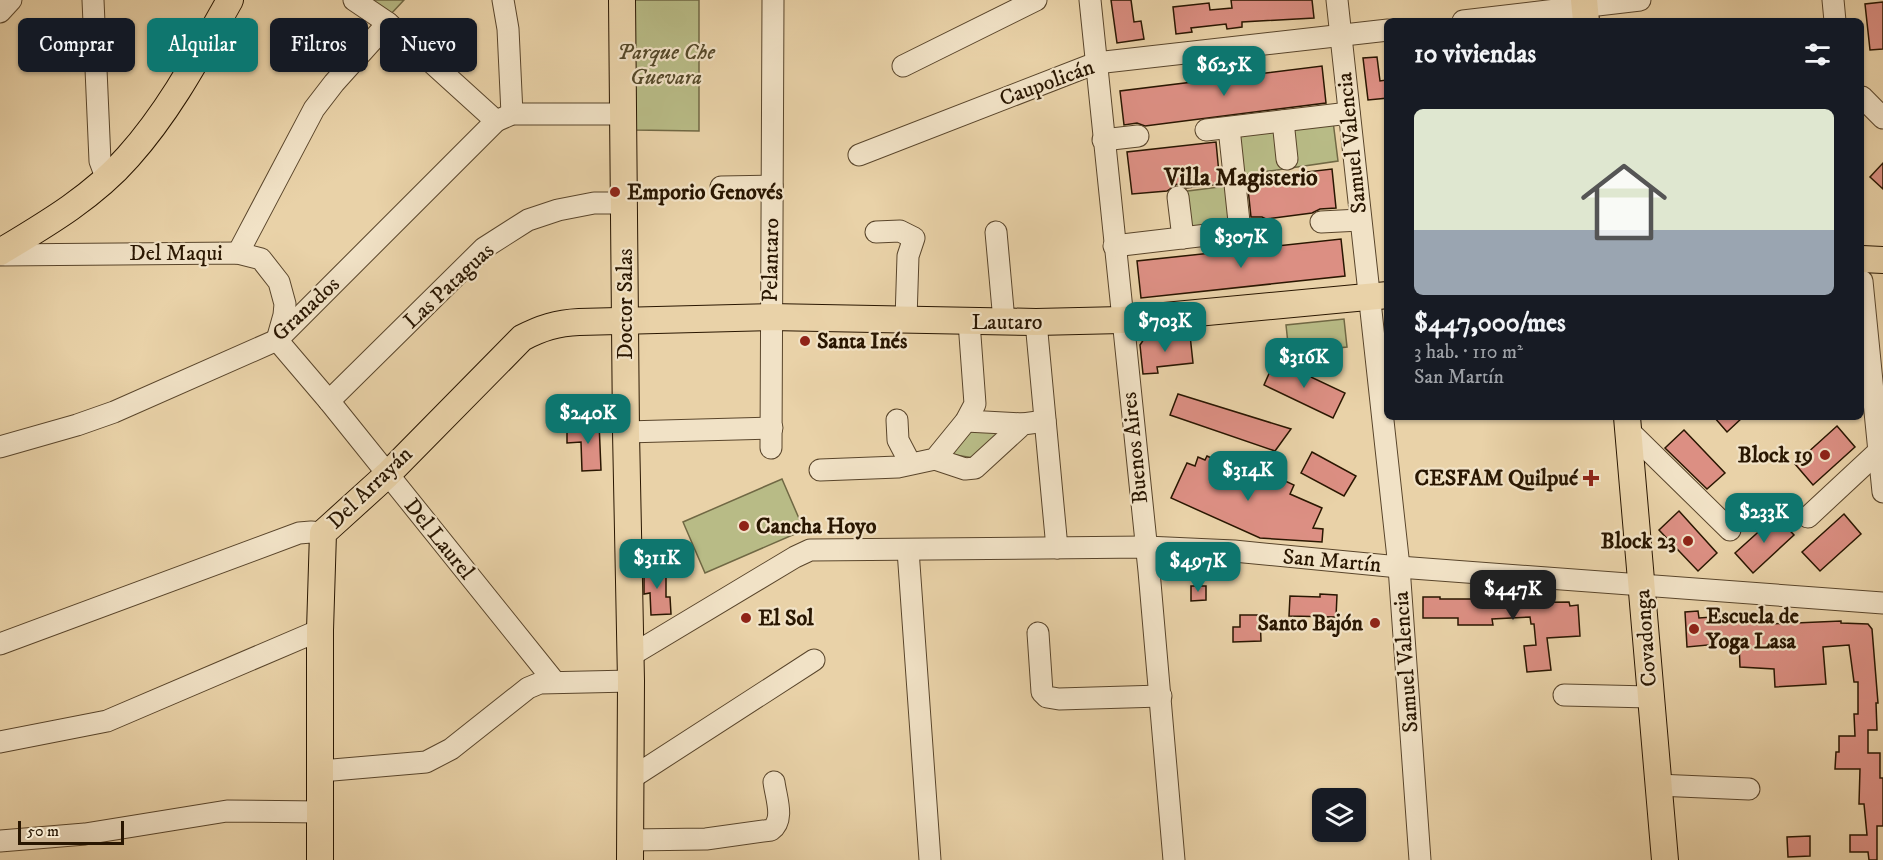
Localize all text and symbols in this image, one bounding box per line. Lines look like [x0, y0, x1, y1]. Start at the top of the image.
chip: Comprar [18, 18, 135, 72]
chip: Alquilar [147, 18, 258, 72]
chip: Filtros [270, 18, 368, 72]
chip: Nuevo [380, 18, 477, 72]
text: 10 viviendas [1414, 38, 1536, 71]
icon: filters [1801, 38, 1834, 71]
park label: Parque Che Guevara [617, 39, 715, 91]
pin: $625K [1182, 46, 1266, 97]
street label: Caupolicán [996, 53, 1099, 113]
text: $625K [1196, 53, 1252, 78]
street label: Samuel Valencia [1331, 70, 1373, 215]
icon: home [1570, 148, 1678, 256]
district label: Villa Magisterio [1163, 163, 1318, 193]
place label: Emporio Genovés [627, 179, 783, 206]
marker: Emporio Genovés [608, 185, 622, 199]
street label: Pelantaro [757, 218, 785, 302]
pin: $307K [1199, 218, 1283, 269]
text: $307K [1214, 225, 1268, 250]
street label: Las Pataguas [398, 237, 500, 335]
street label: Del Maqui [129, 240, 223, 267]
street label: Doctor Salas [612, 248, 639, 360]
street label: Granados [267, 271, 345, 347]
pin: $703K [1123, 302, 1207, 353]
text: $447,000/mes [1414, 307, 1566, 340]
street label: Lautaro [971, 309, 1043, 336]
text: $703K [1138, 309, 1192, 334]
place label: Santa Inés [817, 328, 908, 355]
marker: Santa Inés [798, 334, 812, 348]
pin: $316K [1262, 338, 1346, 389]
text: 3 hab. · 110 m² [1414, 340, 1523, 365]
text: $316K [1279, 345, 1329, 370]
text: San Martín [1414, 365, 1504, 390]
street label: Buenos Aires [1116, 391, 1154, 505]
pin: $240K [546, 394, 630, 445]
text: $240K [559, 401, 617, 426]
street label: Del Arrayán [322, 441, 418, 535]
place label: Block 19 [1738, 442, 1813, 469]
marker: Block 19 [1818, 448, 1832, 462]
pin: $314K [1206, 451, 1290, 502]
text: $314K [1222, 458, 1274, 483]
place label: CESFAM Quilpué [1415, 465, 1579, 492]
marker: CESFAM Quilpué [1582, 469, 1600, 487]
street label: Del Laurel [398, 493, 480, 585]
pin: $233K [1722, 493, 1806, 544]
text: $233K [1739, 500, 1789, 525]
place label: Cancha Hoyo [756, 513, 877, 540]
marker: Cancha Hoyo [737, 519, 751, 533]
place label: Block 23 [1601, 528, 1676, 555]
marker: Block 23 [1681, 534, 1695, 548]
pin: $311K [615, 539, 699, 590]
pin: $497K [1156, 542, 1240, 593]
street label: San Martín [1282, 543, 1383, 579]
text: $311K [633, 546, 681, 571]
text: $497K [1170, 549, 1227, 574]
pin: $447K [1471, 570, 1555, 621]
text: $447K [1484, 577, 1542, 602]
street label: Covadonga [1629, 588, 1663, 688]
street label: Samuel Valencia [1388, 590, 1424, 734]
place label: Escuela de Yoga Lasa [1705, 603, 1799, 655]
place label: El Sol [758, 605, 814, 632]
place label: Santo Bajón [1258, 610, 1363, 638]
marker: El Sol [739, 611, 753, 625]
marker: Santo Bajón [1368, 616, 1382, 630]
marker: Escuela de Yoga Lasa [1687, 622, 1701, 636]
map controls [1312, 788, 1366, 842]
button: layers [1312, 788, 1366, 842]
scale bar [18, 818, 124, 846]
text: 50 m [27, 821, 59, 841]

